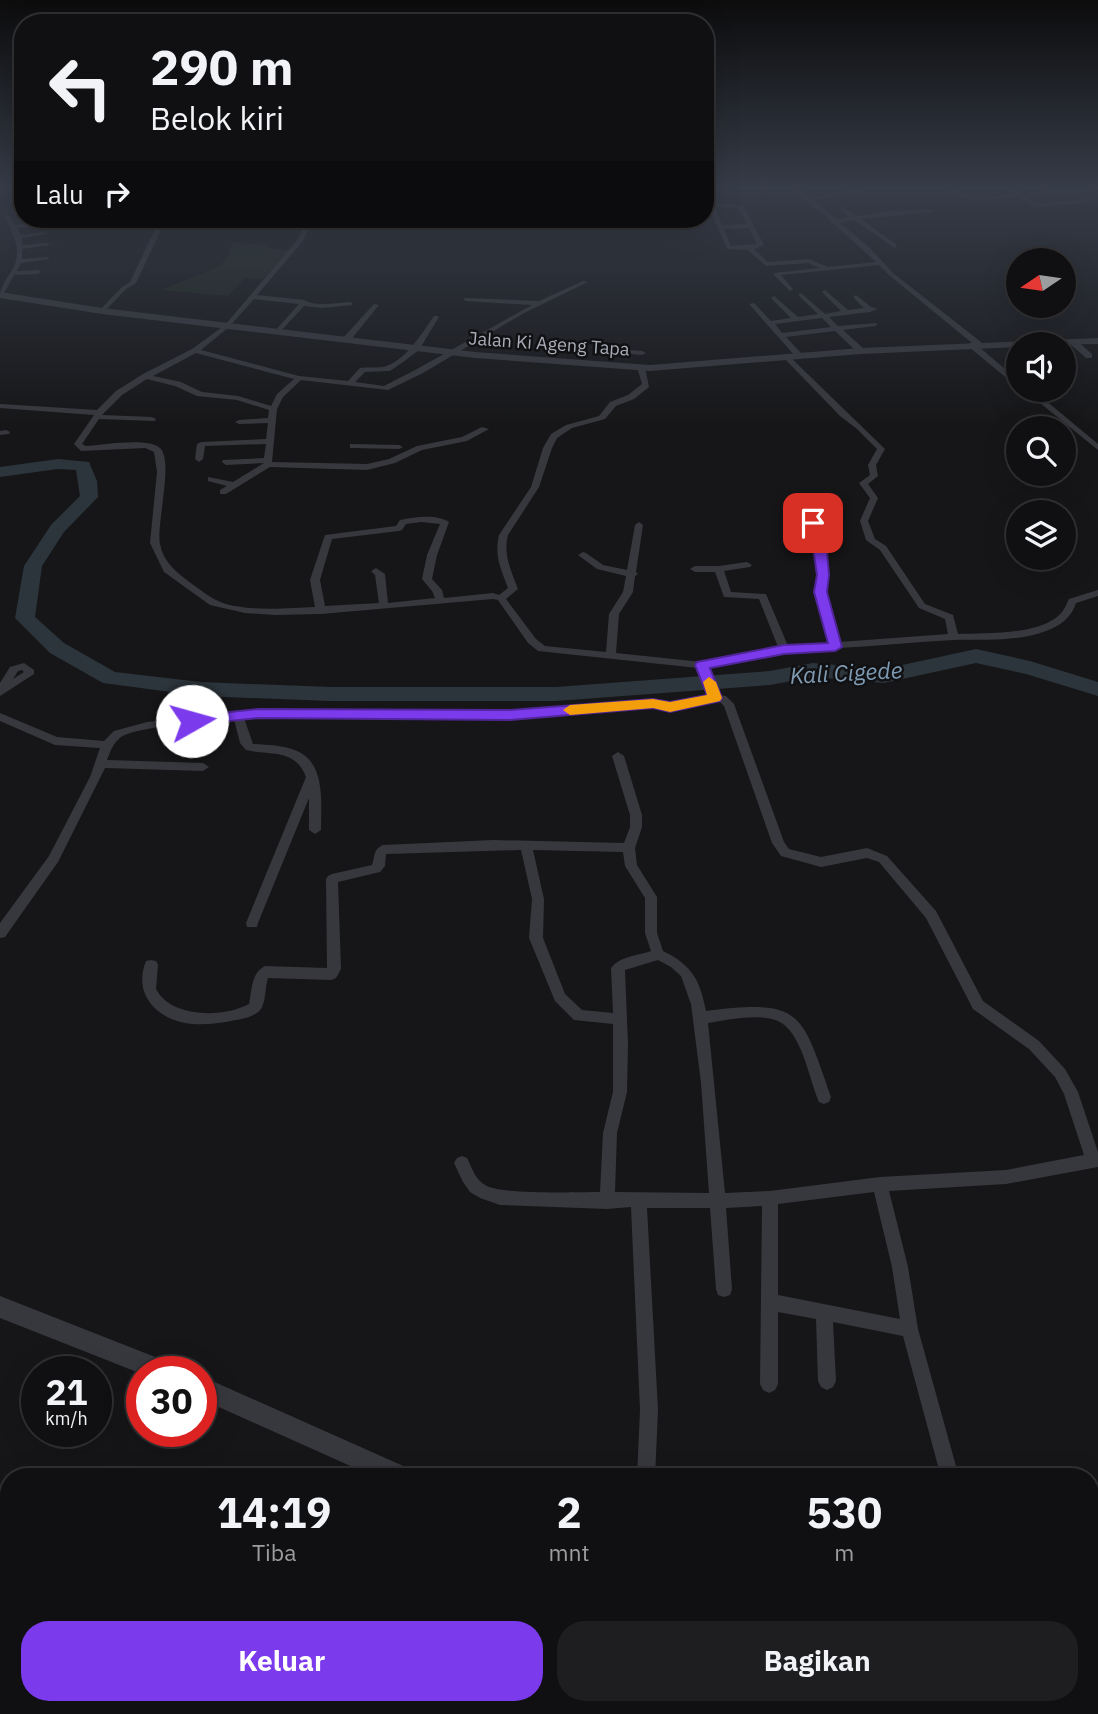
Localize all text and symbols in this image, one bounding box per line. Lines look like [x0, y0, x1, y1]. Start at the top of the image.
text: 290 m [150, 35, 294, 98]
icon: left [35, 42, 126, 133]
text: Belok kiri [150, 97, 284, 139]
icon: right [98, 175, 136, 213]
text: Lalu [35, 177, 84, 211]
north arrow [1006, 248, 1076, 318]
map controls [1006, 248, 1076, 570]
street label: Jalan Ki Ageng Tapa [468, 326, 631, 361]
button: sound [1006, 332, 1076, 402]
button: search [1006, 416, 1076, 486]
pin [783, 493, 843, 553]
button: layers [1006, 500, 1076, 570]
icon: arrive [794, 504, 832, 542]
water label: Kali Cigede [789, 654, 903, 690]
position arrow [155, 684, 229, 758]
speed limit sign: 30 [126, 1356, 217, 1447]
text: 21 [45, 1369, 88, 1415]
text: km/h [45, 1407, 88, 1430]
text: 14:19 [217, 1485, 332, 1540]
text: 2 [556, 1485, 582, 1540]
text: 530 [807, 1485, 882, 1540]
text: Tiba [252, 1537, 296, 1567]
text: mnt [548, 1537, 590, 1567]
text: m [834, 1537, 854, 1567]
button: Keluar [21, 1621, 543, 1701]
button: Bagikan [557, 1621, 1078, 1701]

